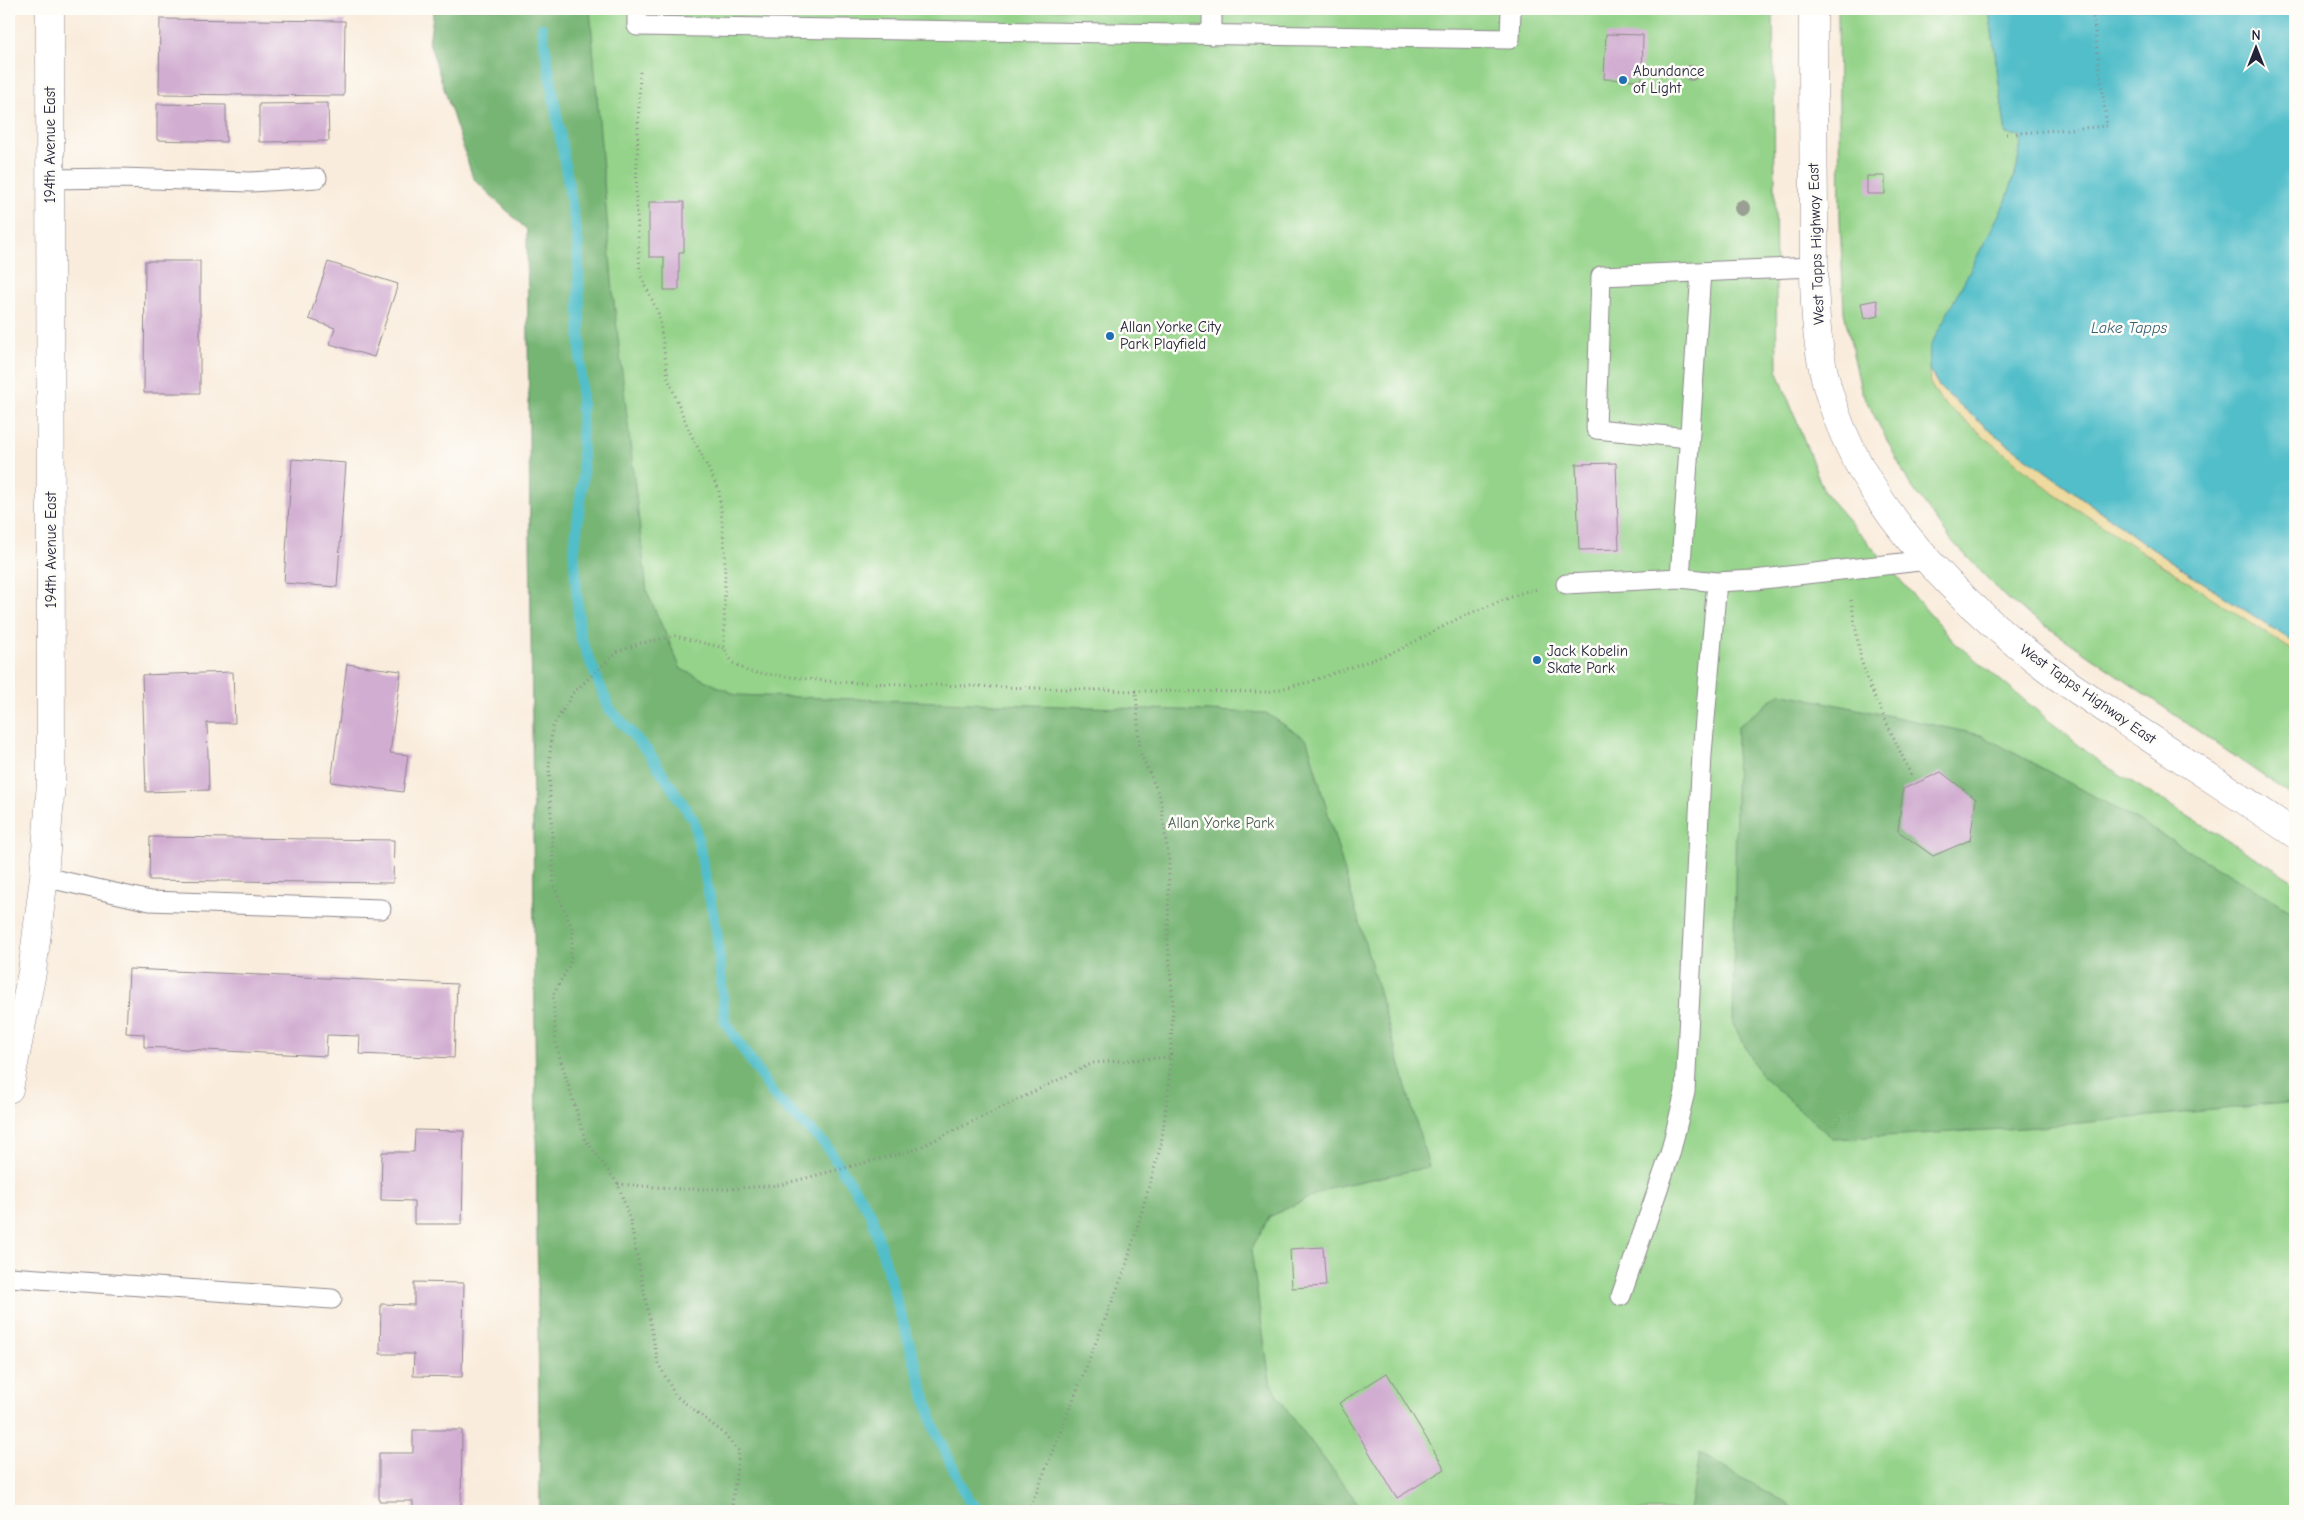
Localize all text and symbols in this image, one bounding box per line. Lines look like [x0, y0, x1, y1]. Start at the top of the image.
north arrow [2232, 22, 2282, 72]
text: N [2251, 27, 2261, 44]
place label: Abundance of Light [1633, 62, 1705, 97]
marker: Abundance of Light [1617, 74, 1629, 86]
street label: 194th Avenue East [41, 86, 59, 203]
street label: West Tapps Highway East [1804, 162, 1828, 325]
place label: Allan Yorke City Park Playfield [1120, 318, 1222, 353]
water label: Lake Tapps [2091, 319, 2167, 337]
marker: Allan Yorke City Park Playfield [1104, 330, 1116, 342]
street label: 194th Avenue East [42, 491, 60, 608]
street label: West Tapps Highway East [2016, 640, 2160, 748]
place label: Jack Kobelin Skate Park [1547, 642, 1628, 677]
marker: Jack Kobelin Skate Park [1531, 654, 1543, 666]
park label: Allan Yorke Park [1168, 814, 1275, 832]

